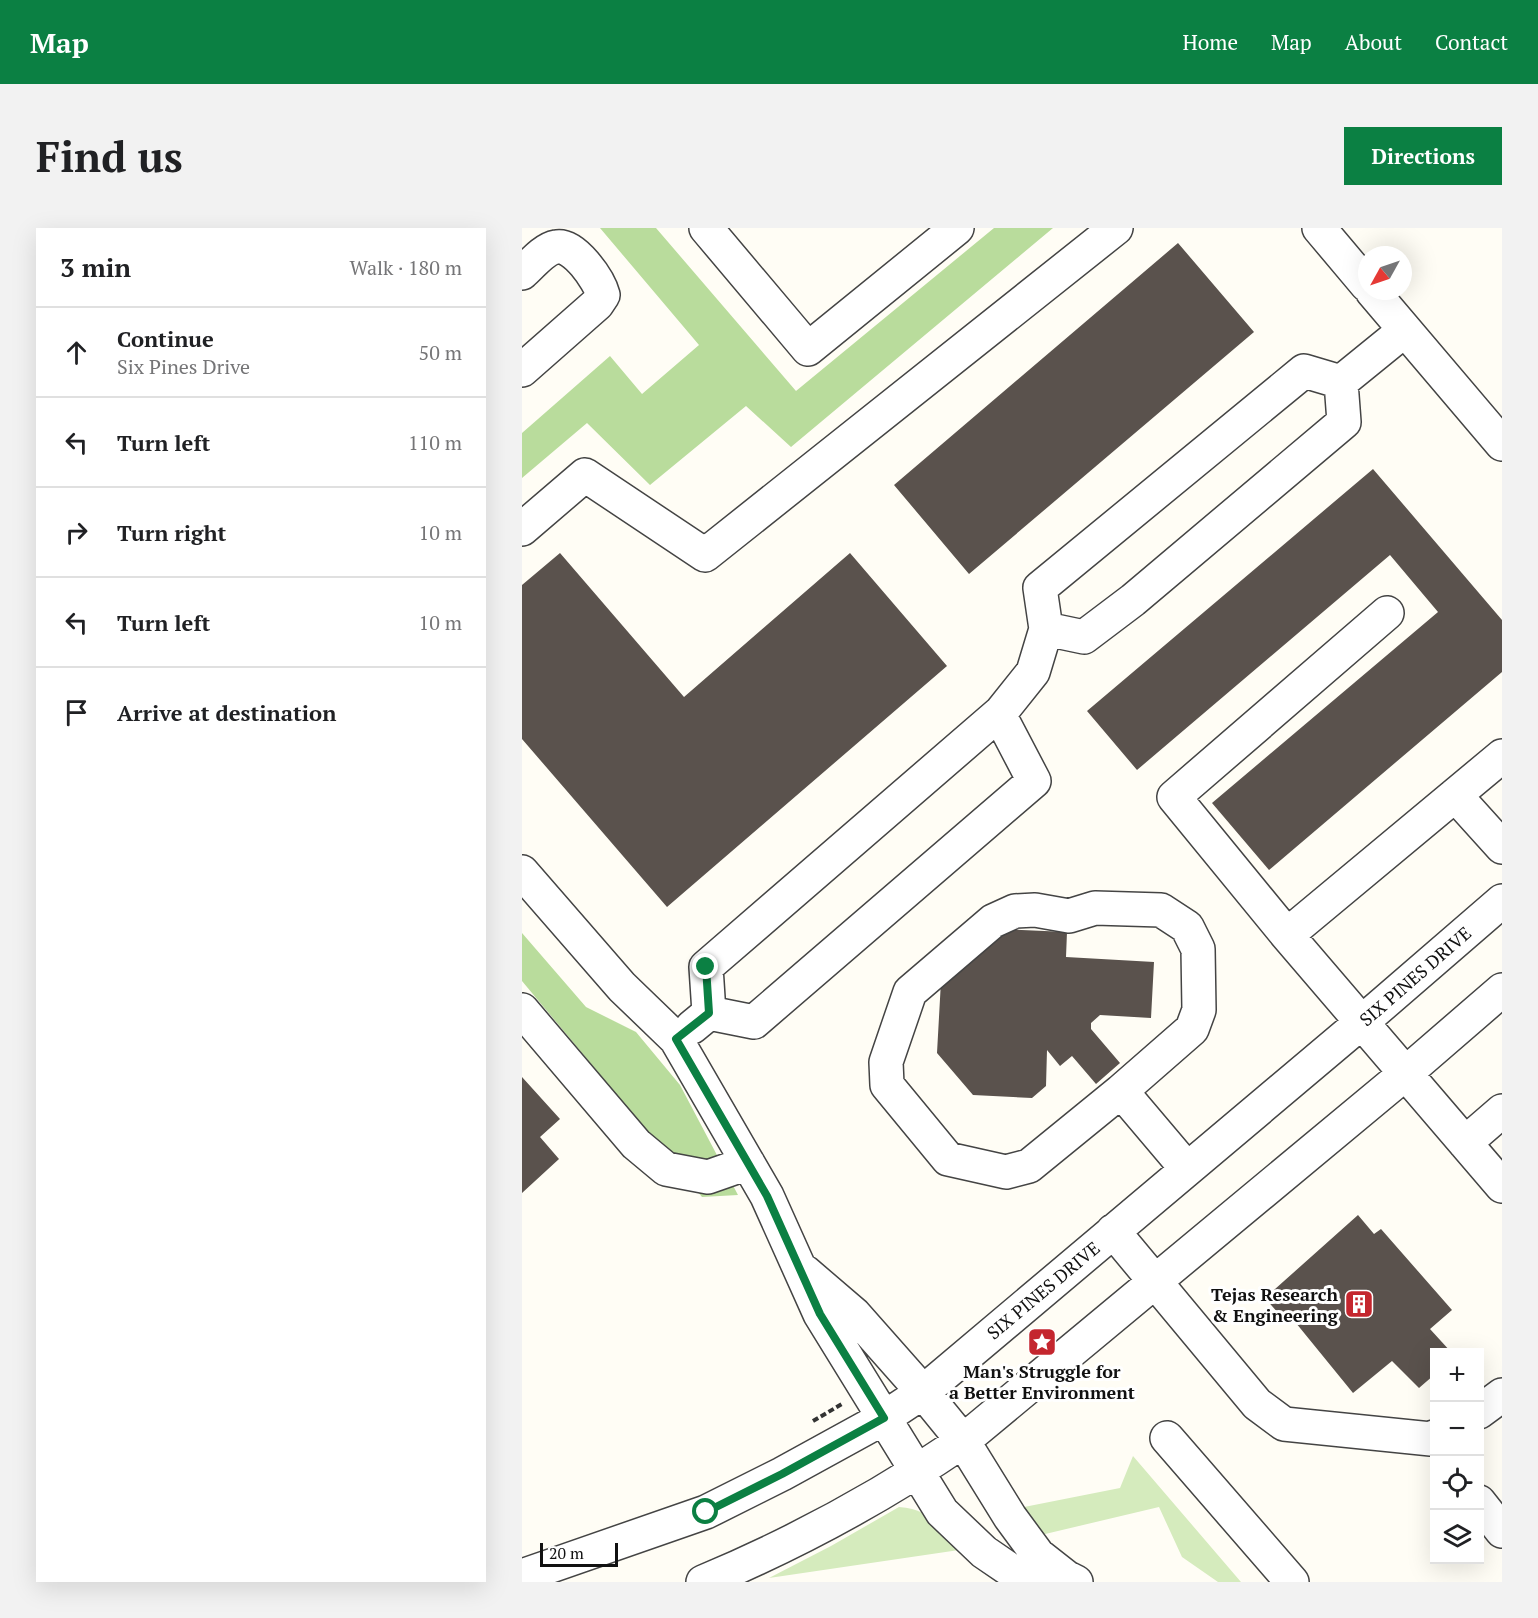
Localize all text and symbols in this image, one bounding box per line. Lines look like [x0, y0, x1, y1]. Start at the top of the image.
text: Map [30, 24, 89, 61]
text: Home [1182, 28, 1238, 56]
text: Map [1271, 28, 1312, 56]
text: About [1345, 28, 1402, 56]
text: Contact [1435, 28, 1508, 56]
button: Directions [1344, 127, 1502, 185]
text: Find us [36, 128, 183, 184]
north arrow [1358, 246, 1412, 300]
text: 3 min [60, 250, 131, 284]
text: Walk · 180 m [350, 254, 462, 281]
text: Continue [117, 324, 214, 353]
icon: ahead [60, 336, 93, 369]
text: 50 m [419, 339, 462, 366]
text: Six Pines Drive [117, 353, 250, 380]
icon: left [60, 426, 93, 459]
text: Turn left [117, 428, 210, 457]
text: 110 m [408, 429, 462, 456]
icon: right [60, 516, 93, 549]
text: Turn right [117, 518, 226, 547]
text: 10 m [419, 519, 462, 546]
icon: left [60, 606, 93, 639]
text: Turn left [117, 608, 210, 637]
text: 10 m [419, 609, 462, 636]
icon: arrive [60, 696, 93, 729]
text: Arrive at destination [117, 698, 336, 727]
street label: SIX PINES DRIVE [1354, 921, 1476, 1031]
route end [692, 953, 718, 979]
street label: SIX PINES DRIVE [981, 1236, 1105, 1344]
place label: Tejas Research & Engineering [1211, 1282, 1339, 1327]
building icon: Tejas Research & Engineering [1343, 1288, 1375, 1320]
place icon: Man's Struggle for a Better Environment [1026, 1326, 1058, 1358]
map controls [1430, 1348, 1484, 1564]
button: + [1430, 1348, 1484, 1402]
place label: Man's Struggle for a Better Environment [949, 1359, 1135, 1404]
button: − [1430, 1402, 1484, 1456]
button: locate [1430, 1456, 1484, 1510]
route start [692, 1498, 718, 1524]
button: layers [1430, 1510, 1484, 1564]
scale bar [540, 1540, 618, 1568]
text: 20 m [549, 1542, 584, 1564]

